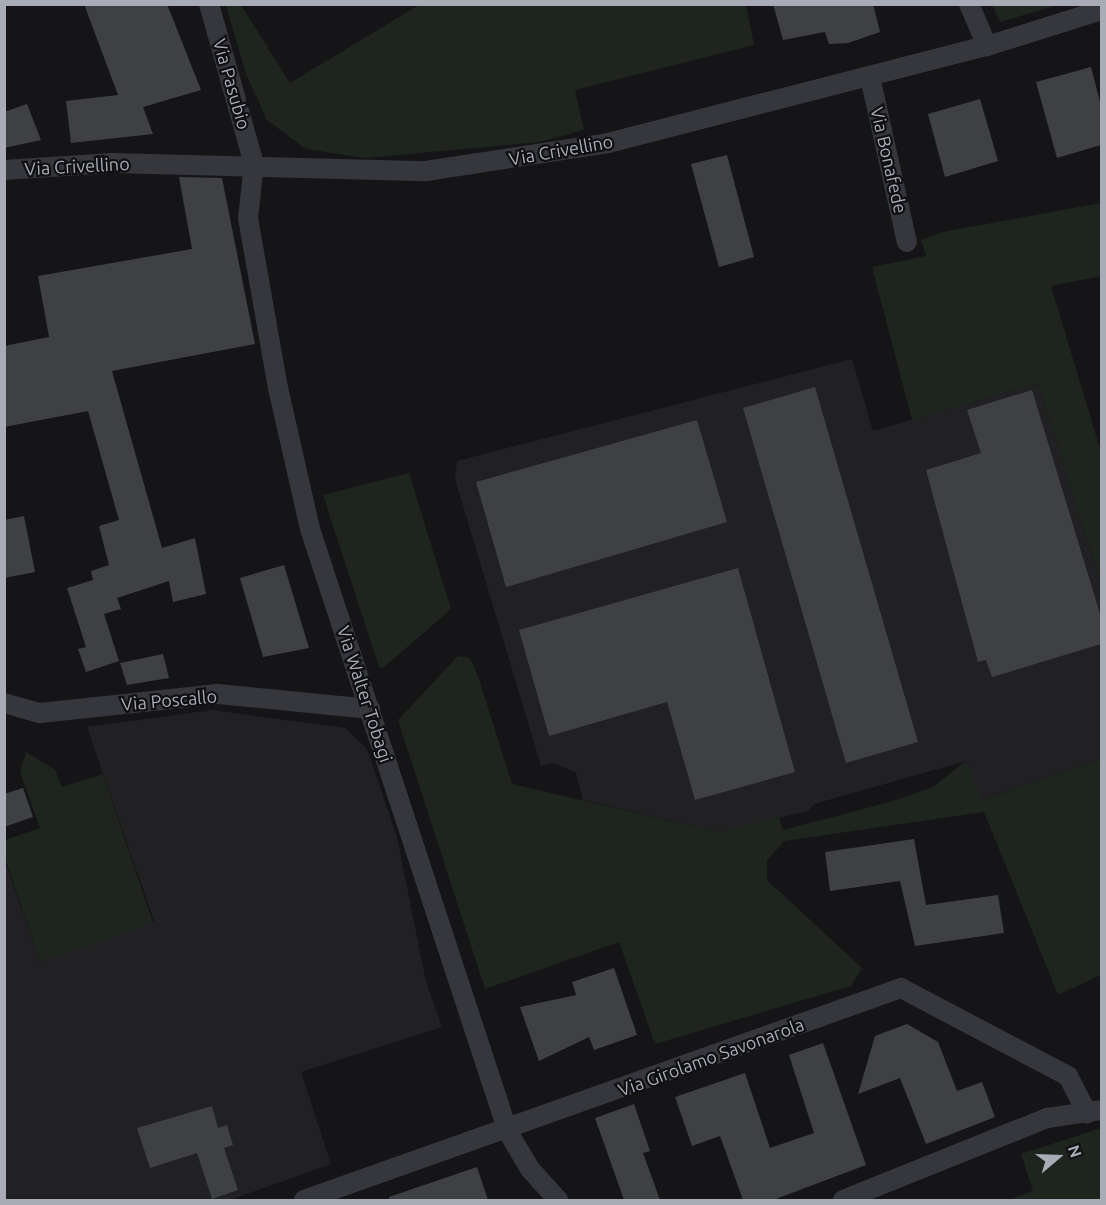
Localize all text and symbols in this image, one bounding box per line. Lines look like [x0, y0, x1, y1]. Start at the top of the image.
street label: Via Pasubio [209, 36, 255, 132]
street label: Via Bonafede [866, 105, 912, 215]
street label: Via Crivellino [507, 130, 615, 170]
street label: Via Crivellino [24, 152, 130, 180]
street label: Via Walter Tobagi [333, 623, 397, 765]
street label: Via Poscallo [120, 685, 218, 715]
street label: Via Girolamo Savonarola [615, 1013, 807, 1101]
north arrow [1028, 1127, 1088, 1187]
text: N [1065, 1143, 1085, 1160]

